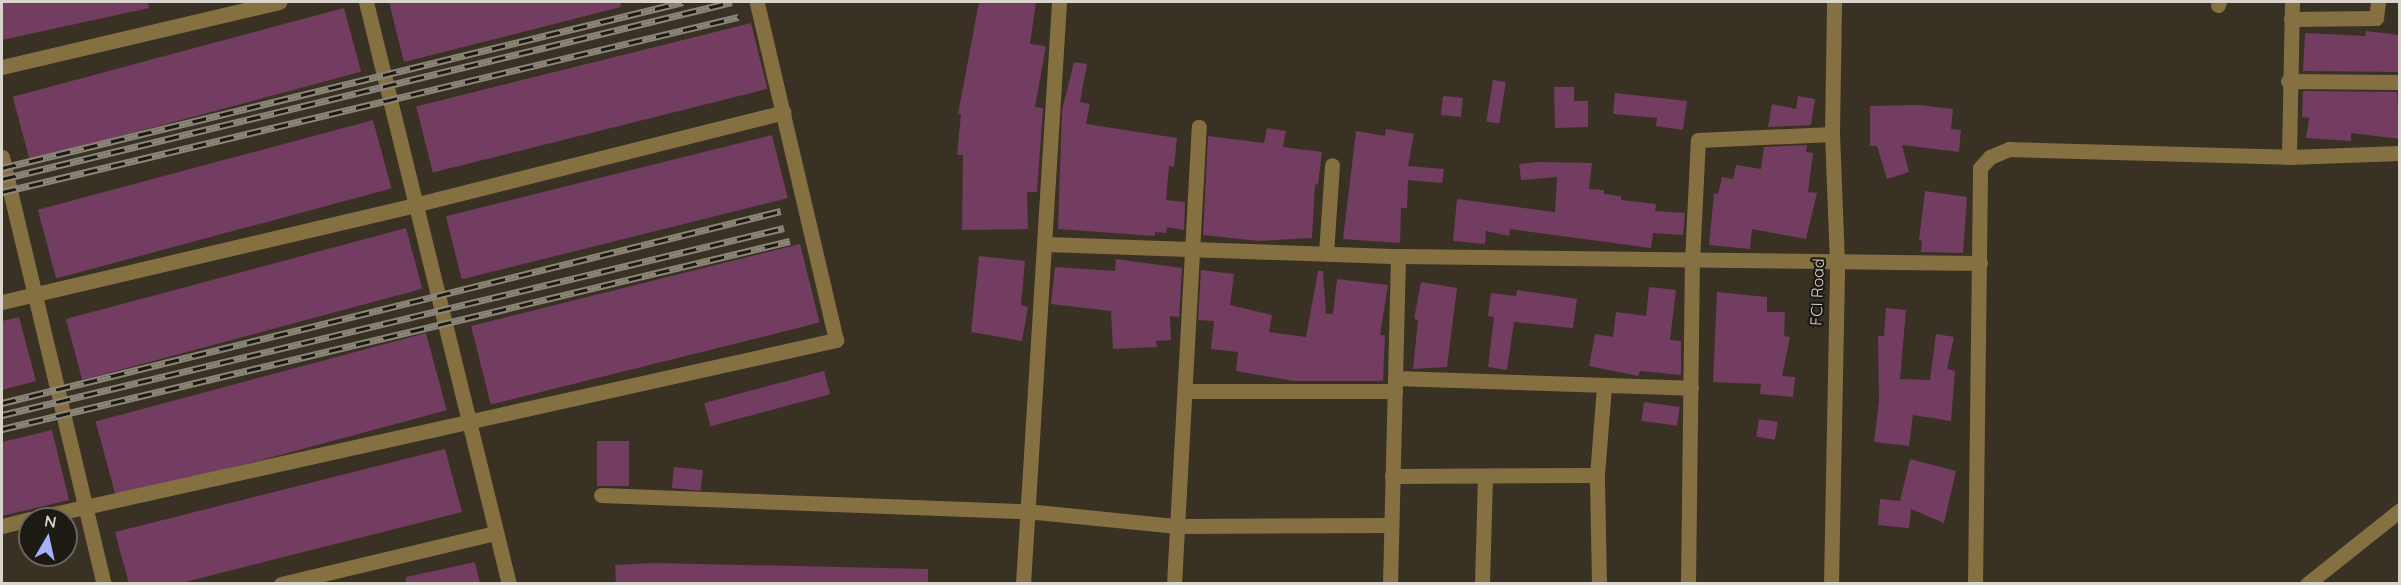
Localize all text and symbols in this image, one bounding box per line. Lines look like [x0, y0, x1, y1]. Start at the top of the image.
street label: FCI Road [1806, 258, 1828, 326]
north arrow [18, 507, 78, 567]
text: N [43, 510, 58, 532]

